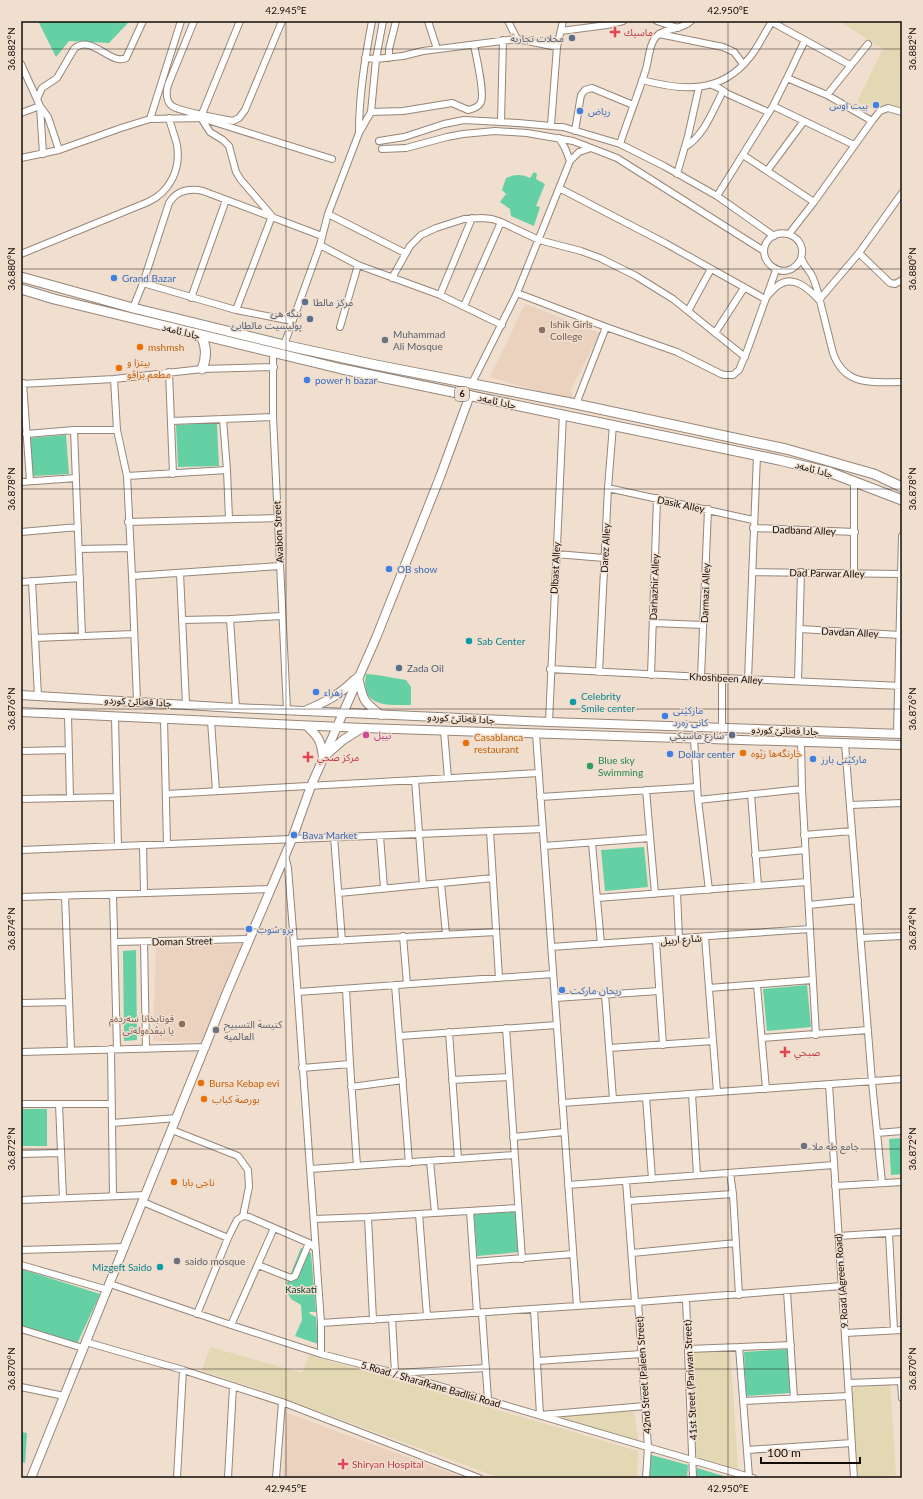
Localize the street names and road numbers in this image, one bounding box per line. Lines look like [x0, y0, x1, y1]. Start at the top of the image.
street label: جادا ئامەد [161, 320, 201, 342]
road number: 6 [455, 387, 469, 401]
street label: جادا ئامەد [477, 391, 517, 411]
street label: جادا ئامەد [794, 458, 834, 480]
street label: Dasik Alley [656, 493, 707, 515]
street label: Avabon Street [270, 500, 286, 563]
street label: Darez Alley [598, 522, 612, 573]
street label: Dadband Alley [772, 523, 837, 537]
street label: Dlbast Alley [548, 541, 562, 594]
street label: Darhazhir Alley [647, 553, 661, 620]
street label: Darmazi Alley [698, 562, 712, 623]
street label: Dad Parwar Alley [789, 566, 866, 580]
street label: Davdan Alley [821, 625, 880, 640]
street label: Khoshbeen Alley [689, 670, 764, 686]
street label: جادا قەناتێ کوردو [104, 693, 172, 710]
street label: جادا قەناتێ کوردو [427, 710, 495, 727]
street label: جادا قەناتێ کوردو [751, 723, 819, 738]
street label: شارع اربيل [660, 932, 702, 948]
street label: Doman Street [151, 934, 213, 948]
street label: 9 Road (Agreen Road) [832, 1233, 850, 1329]
street label: 42nd Street (Paleen Street) [633, 1316, 653, 1434]
street label: 41st Street (Pariwan Street) [681, 1319, 699, 1440]
street label: 5 Road / Sharafkane Badlisi Road [360, 1358, 502, 1410]

